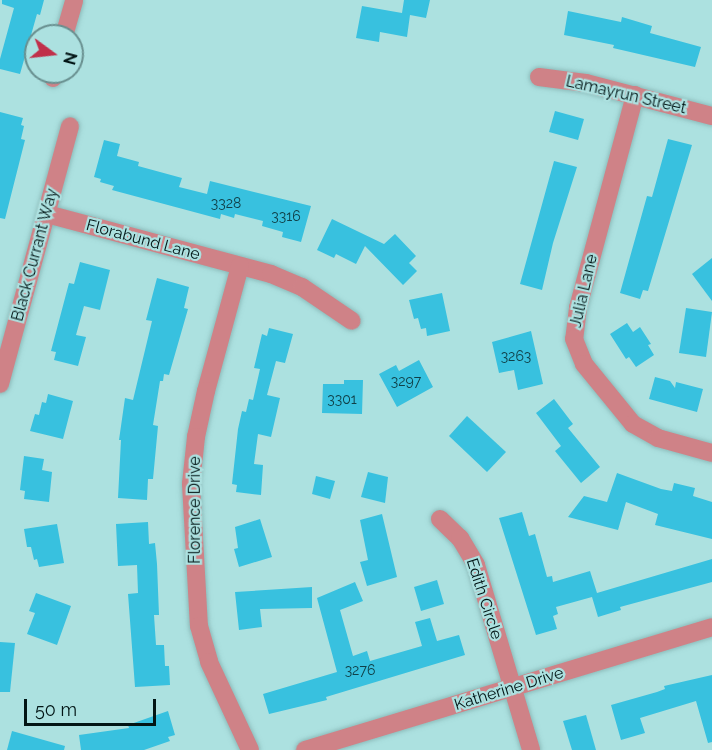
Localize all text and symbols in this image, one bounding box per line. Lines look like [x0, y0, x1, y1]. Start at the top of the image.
north arrow [24, 24, 84, 84]
text: N [59, 50, 81, 67]
street label: Lamayrun Street [564, 72, 688, 118]
street label: Black Currant Way [8, 186, 62, 324]
house number: 3328 [211, 195, 241, 211]
house number: 3316 [271, 208, 301, 224]
street label: Florabund Lane [84, 216, 202, 264]
street label: Julia Lane [566, 253, 602, 329]
house number: 3263 [501, 348, 531, 364]
house number: 3297 [391, 373, 421, 389]
house number: 3301 [327, 391, 357, 407]
street label: Florence Drive [185, 456, 205, 564]
street label: Edith Circle [462, 556, 506, 642]
house number: 3276 [345, 662, 375, 678]
street label: Katherine Drive [452, 663, 566, 715]
scale bar [27, 687, 159, 725]
text: 50 m [35, 699, 77, 720]

